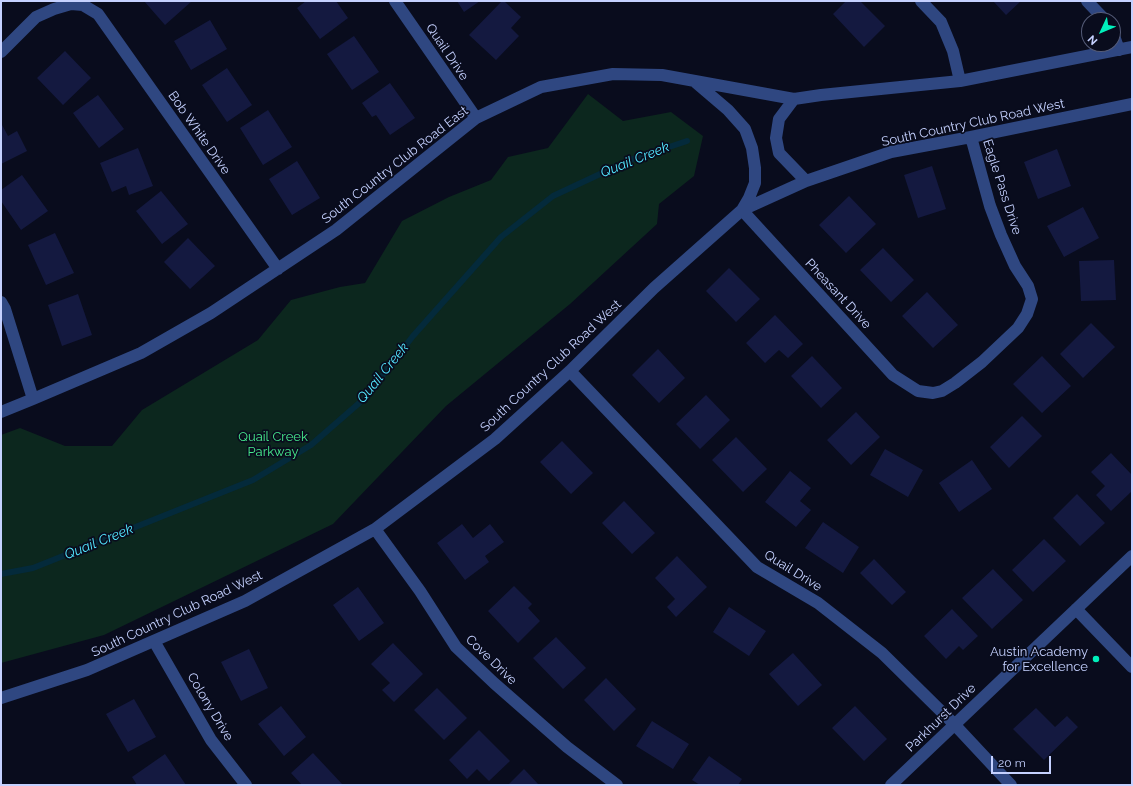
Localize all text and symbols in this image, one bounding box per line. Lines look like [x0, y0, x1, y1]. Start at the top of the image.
north arrow [1081, 12, 1121, 52]
street label: Quail Drive [422, 21, 472, 83]
text: N [1085, 32, 1100, 48]
street label: Bob White Drive [165, 88, 233, 178]
street label: South Country Club Road West [880, 96, 1066, 150]
street label: South Country Club Road East [319, 103, 471, 227]
street label: Eagle Pass Drive [979, 137, 1025, 237]
water label: Quail Creek [598, 139, 672, 181]
street label: Pheasant Drive [802, 256, 874, 332]
street label: South Country Club Road West [477, 297, 625, 435]
water label: Quail Creek [354, 339, 412, 407]
park label: Quail Creek Parkway [238, 429, 308, 460]
water label: Quail Creek [62, 521, 136, 563]
street label: Quail Drive [761, 547, 825, 595]
street label: South Country Club Road West [89, 567, 265, 661]
street label: Cove Drive [462, 632, 520, 688]
place label: Austin Academy for Excellence [990, 644, 1088, 675]
marker: Austin Academy for Excellence [1091, 654, 1101, 664]
street label: Colony Drive [184, 670, 236, 744]
street label: Parkhurst Drive [903, 681, 979, 755]
scale bar [993, 748, 1053, 774]
text: 20 m [998, 756, 1026, 770]

